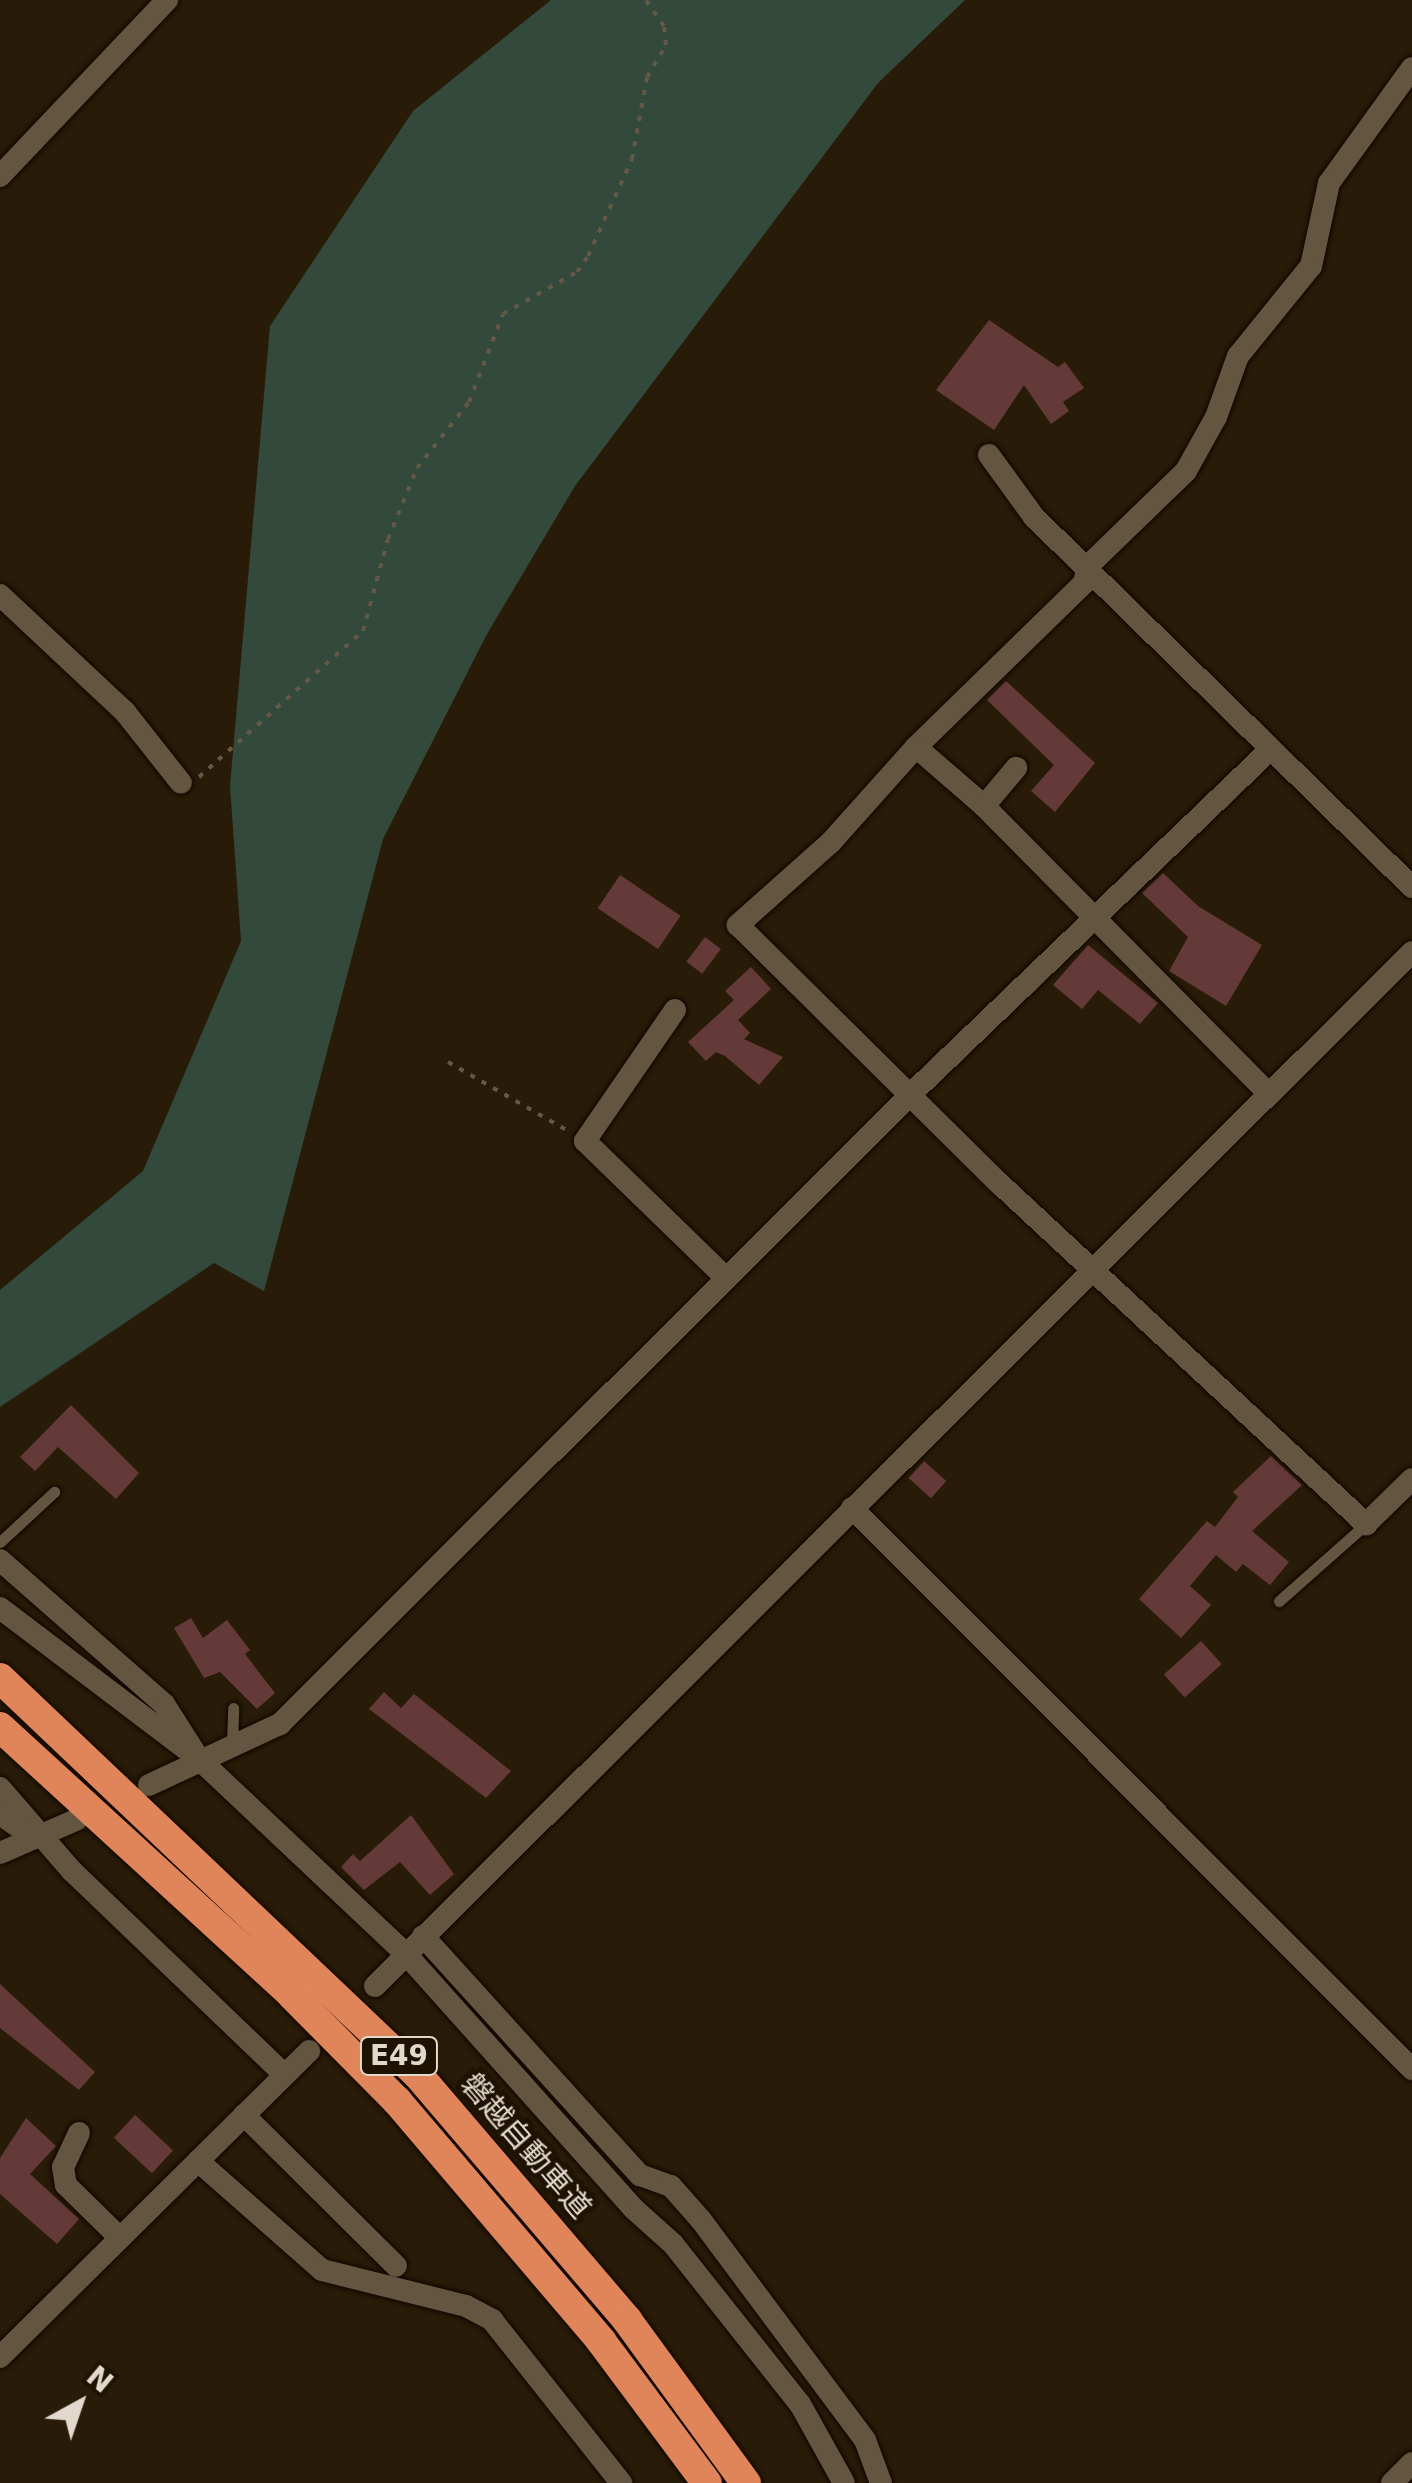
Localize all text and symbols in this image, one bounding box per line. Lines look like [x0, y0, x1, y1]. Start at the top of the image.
road number: E49 [359, 2033, 439, 2079]
street label: 磐越自動車道 [453, 2066, 599, 2226]
north arrow [30, 2353, 130, 2453]
text: N [80, 2359, 119, 2400]

